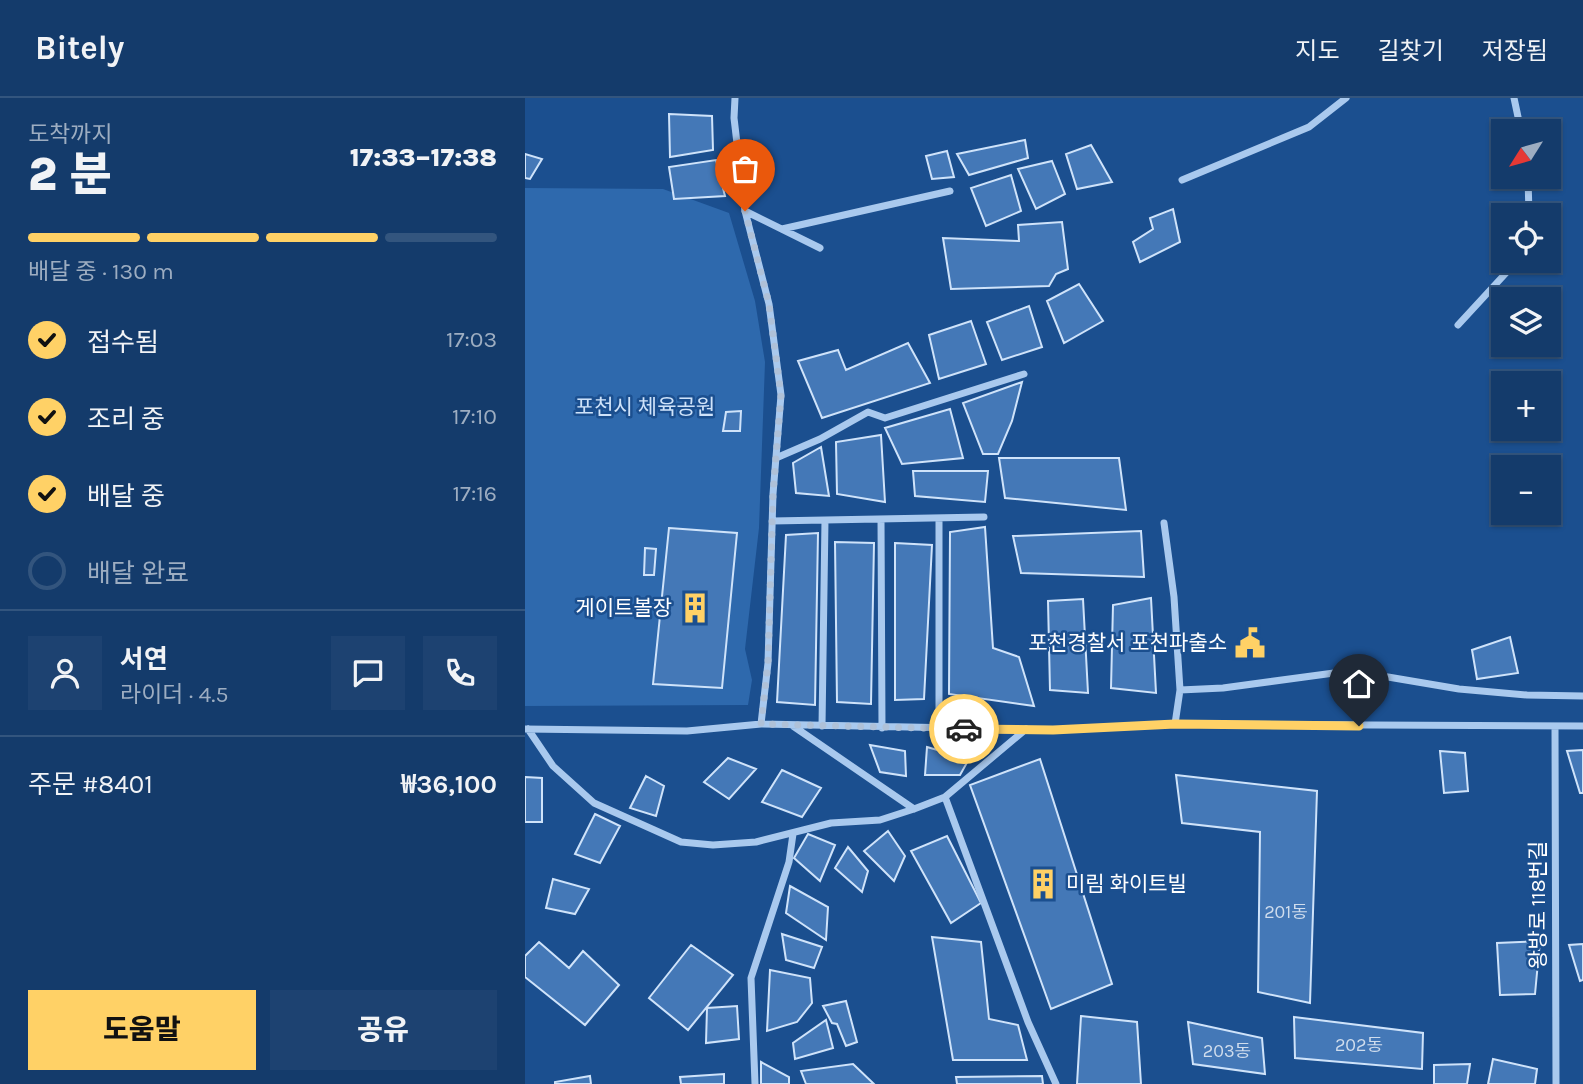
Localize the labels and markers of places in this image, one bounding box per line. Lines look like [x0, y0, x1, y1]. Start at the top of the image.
pin [715, 139, 775, 211]
building icon: 게이트볼장 [678, 591, 712, 625]
place label: 게이트볼장 [575, 596, 672, 620]
public building icon: 포천경찰서 포천파출소 [1233, 626, 1267, 660]
place label: 포천경찰서 포천파출소 [1029, 631, 1227, 655]
pin [1329, 654, 1389, 726]
building icon: 미림 화이트빌 [1026, 867, 1060, 901]
place label: 미림 화이트빌 [1066, 872, 1187, 896]

